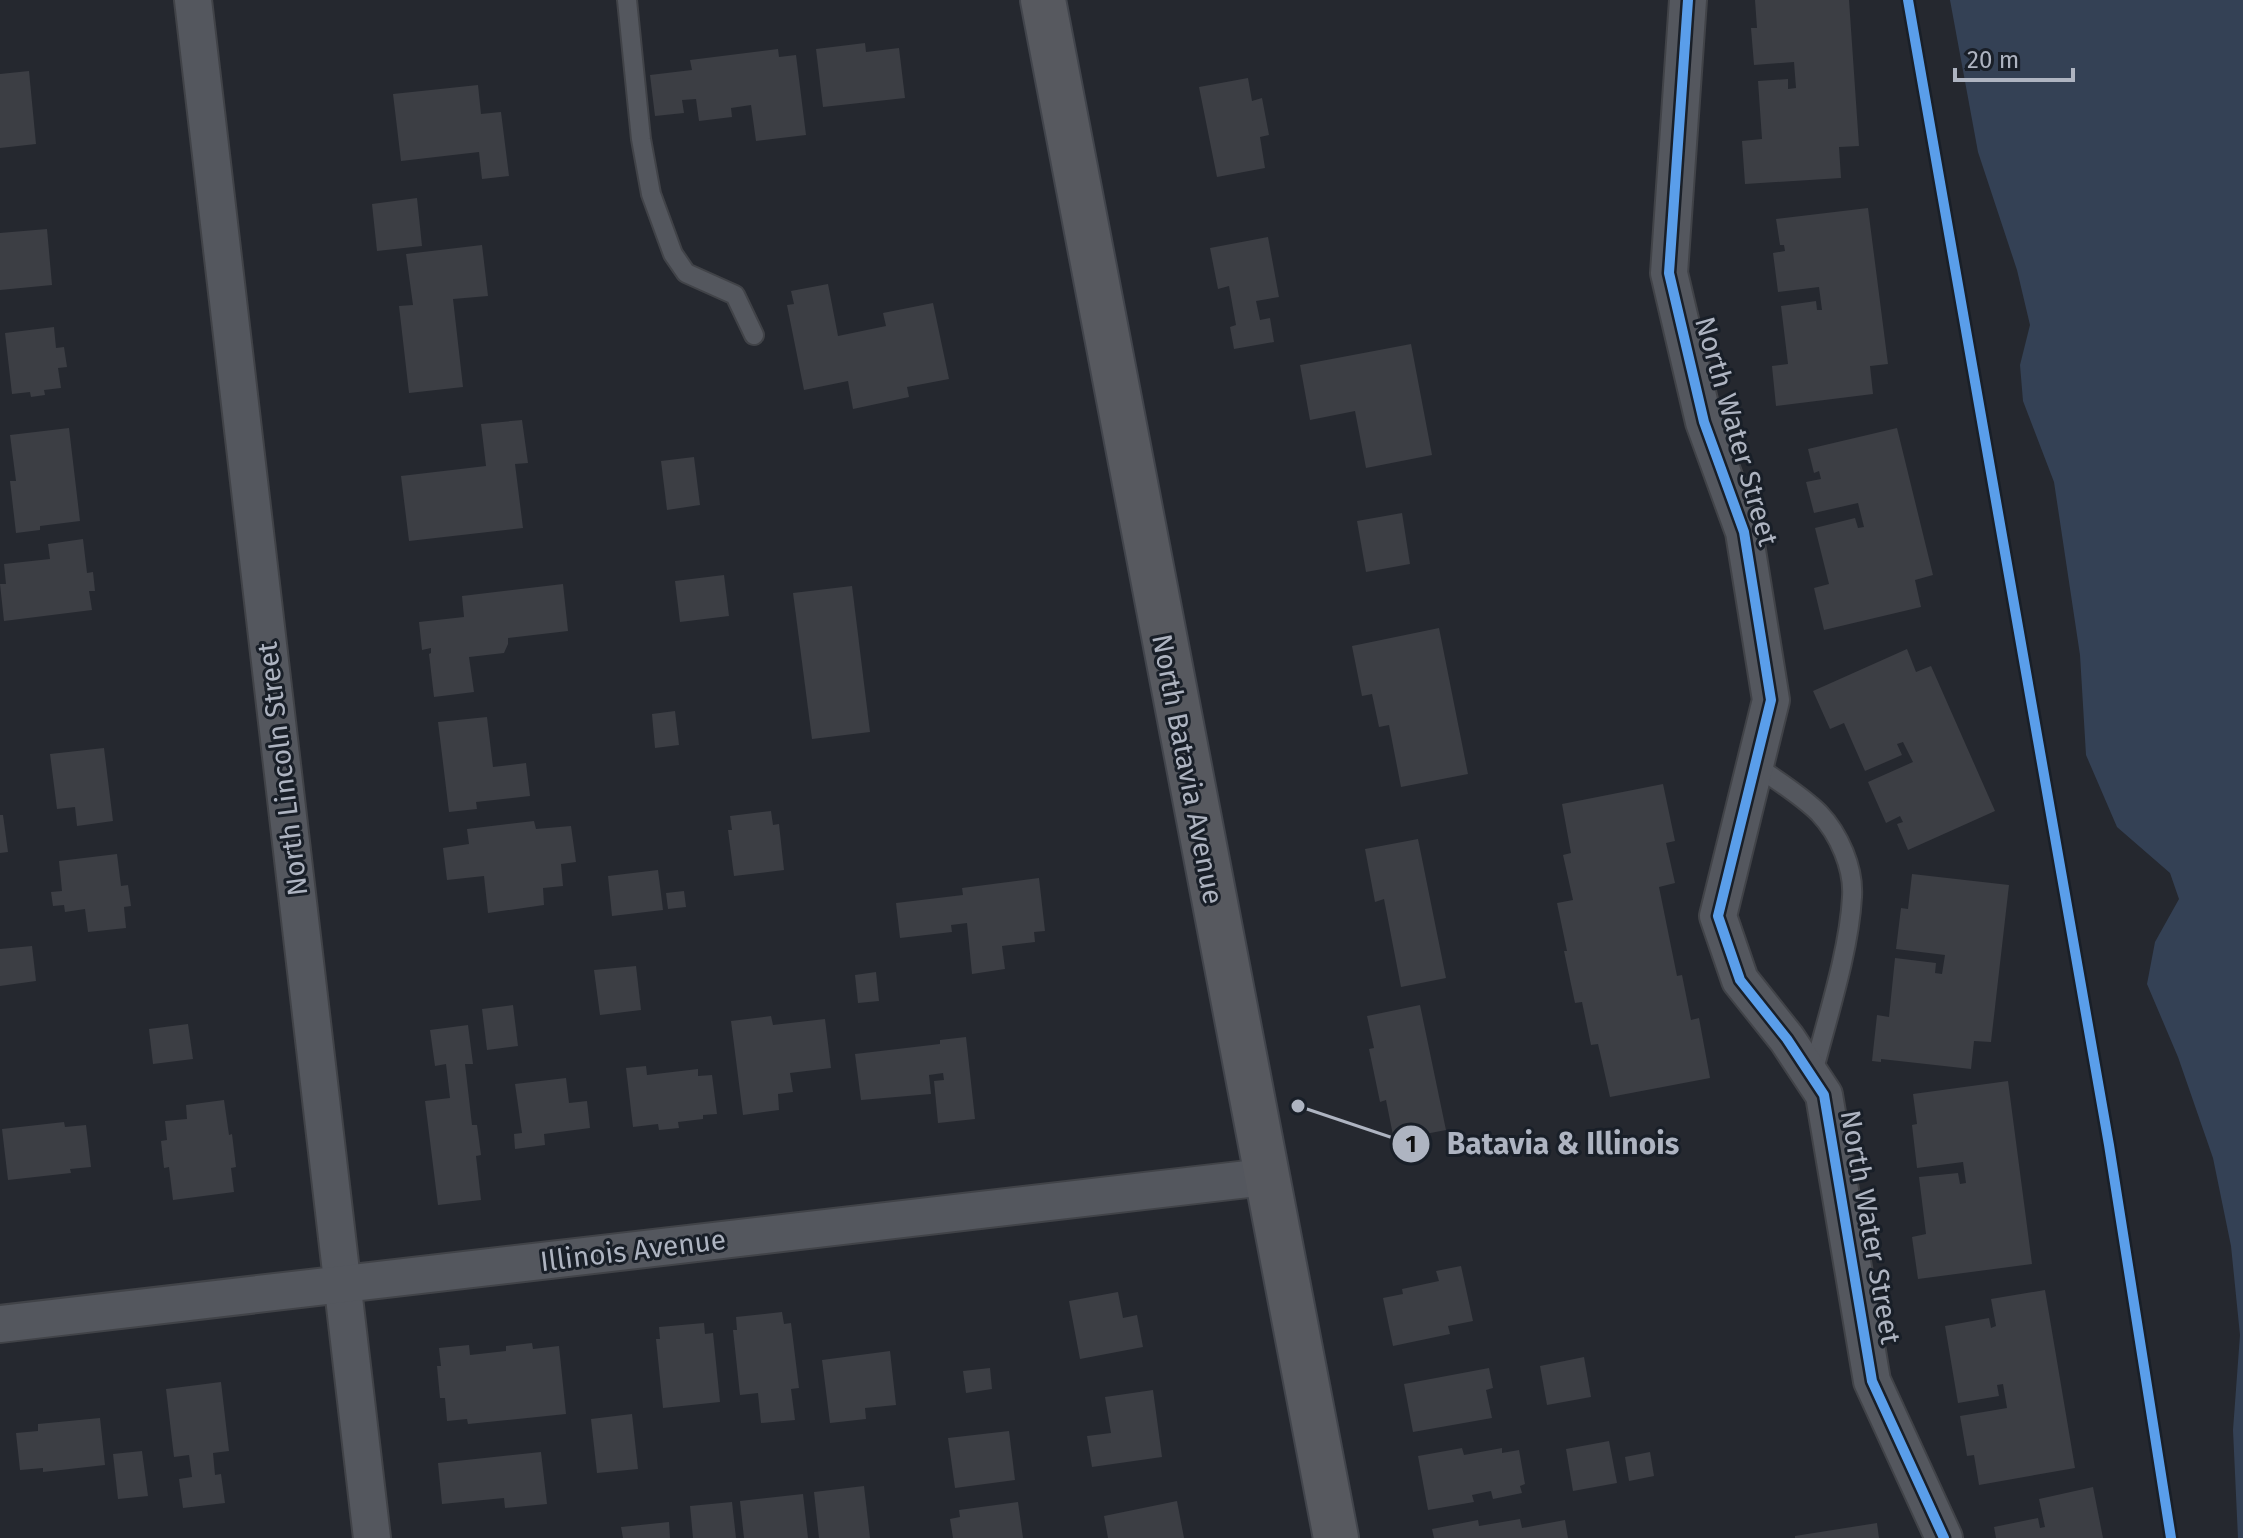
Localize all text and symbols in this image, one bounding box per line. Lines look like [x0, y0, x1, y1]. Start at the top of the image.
scale bar [1955, 32, 2073, 82]
text: 20 m [1967, 46, 2019, 74]
street label: North Water Street [1688, 313, 1785, 550]
street label: North Batavia Avenue [1145, 631, 1230, 907]
street label: North Lincoln Street [250, 639, 314, 898]
street label: North Water Street [1834, 1108, 1907, 1347]
callout: Batavia & Illinois [1391, 1117, 1695, 1171]
text: Batavia & Illinois [1447, 1126, 1679, 1162]
text: 1 [1405, 1130, 1417, 1158]
street label: Illinois Avenue [538, 1223, 728, 1278]

